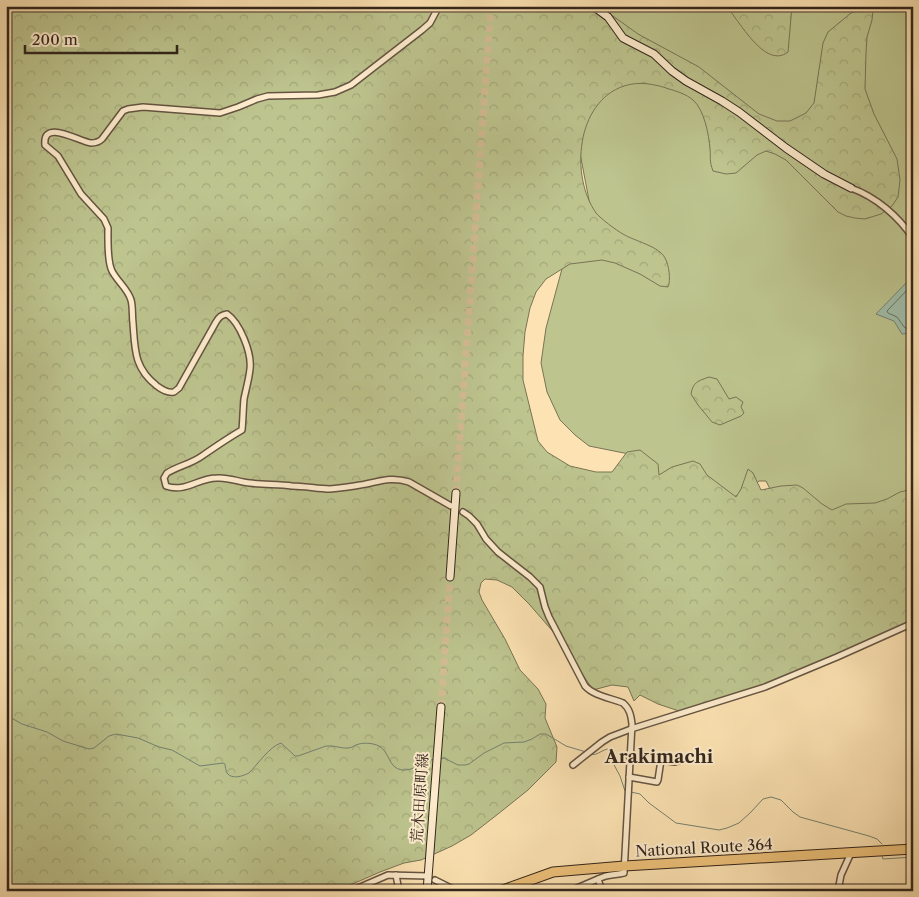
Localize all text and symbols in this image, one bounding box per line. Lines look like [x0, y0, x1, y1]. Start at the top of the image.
scale bar [25, 22, 178, 54]
text: 200 m [32, 30, 78, 49]
district label: Arakimachi [604, 746, 714, 768]
street label: 荒木田原町線 [407, 752, 432, 844]
street label: National Route 364 [635, 834, 773, 861]

